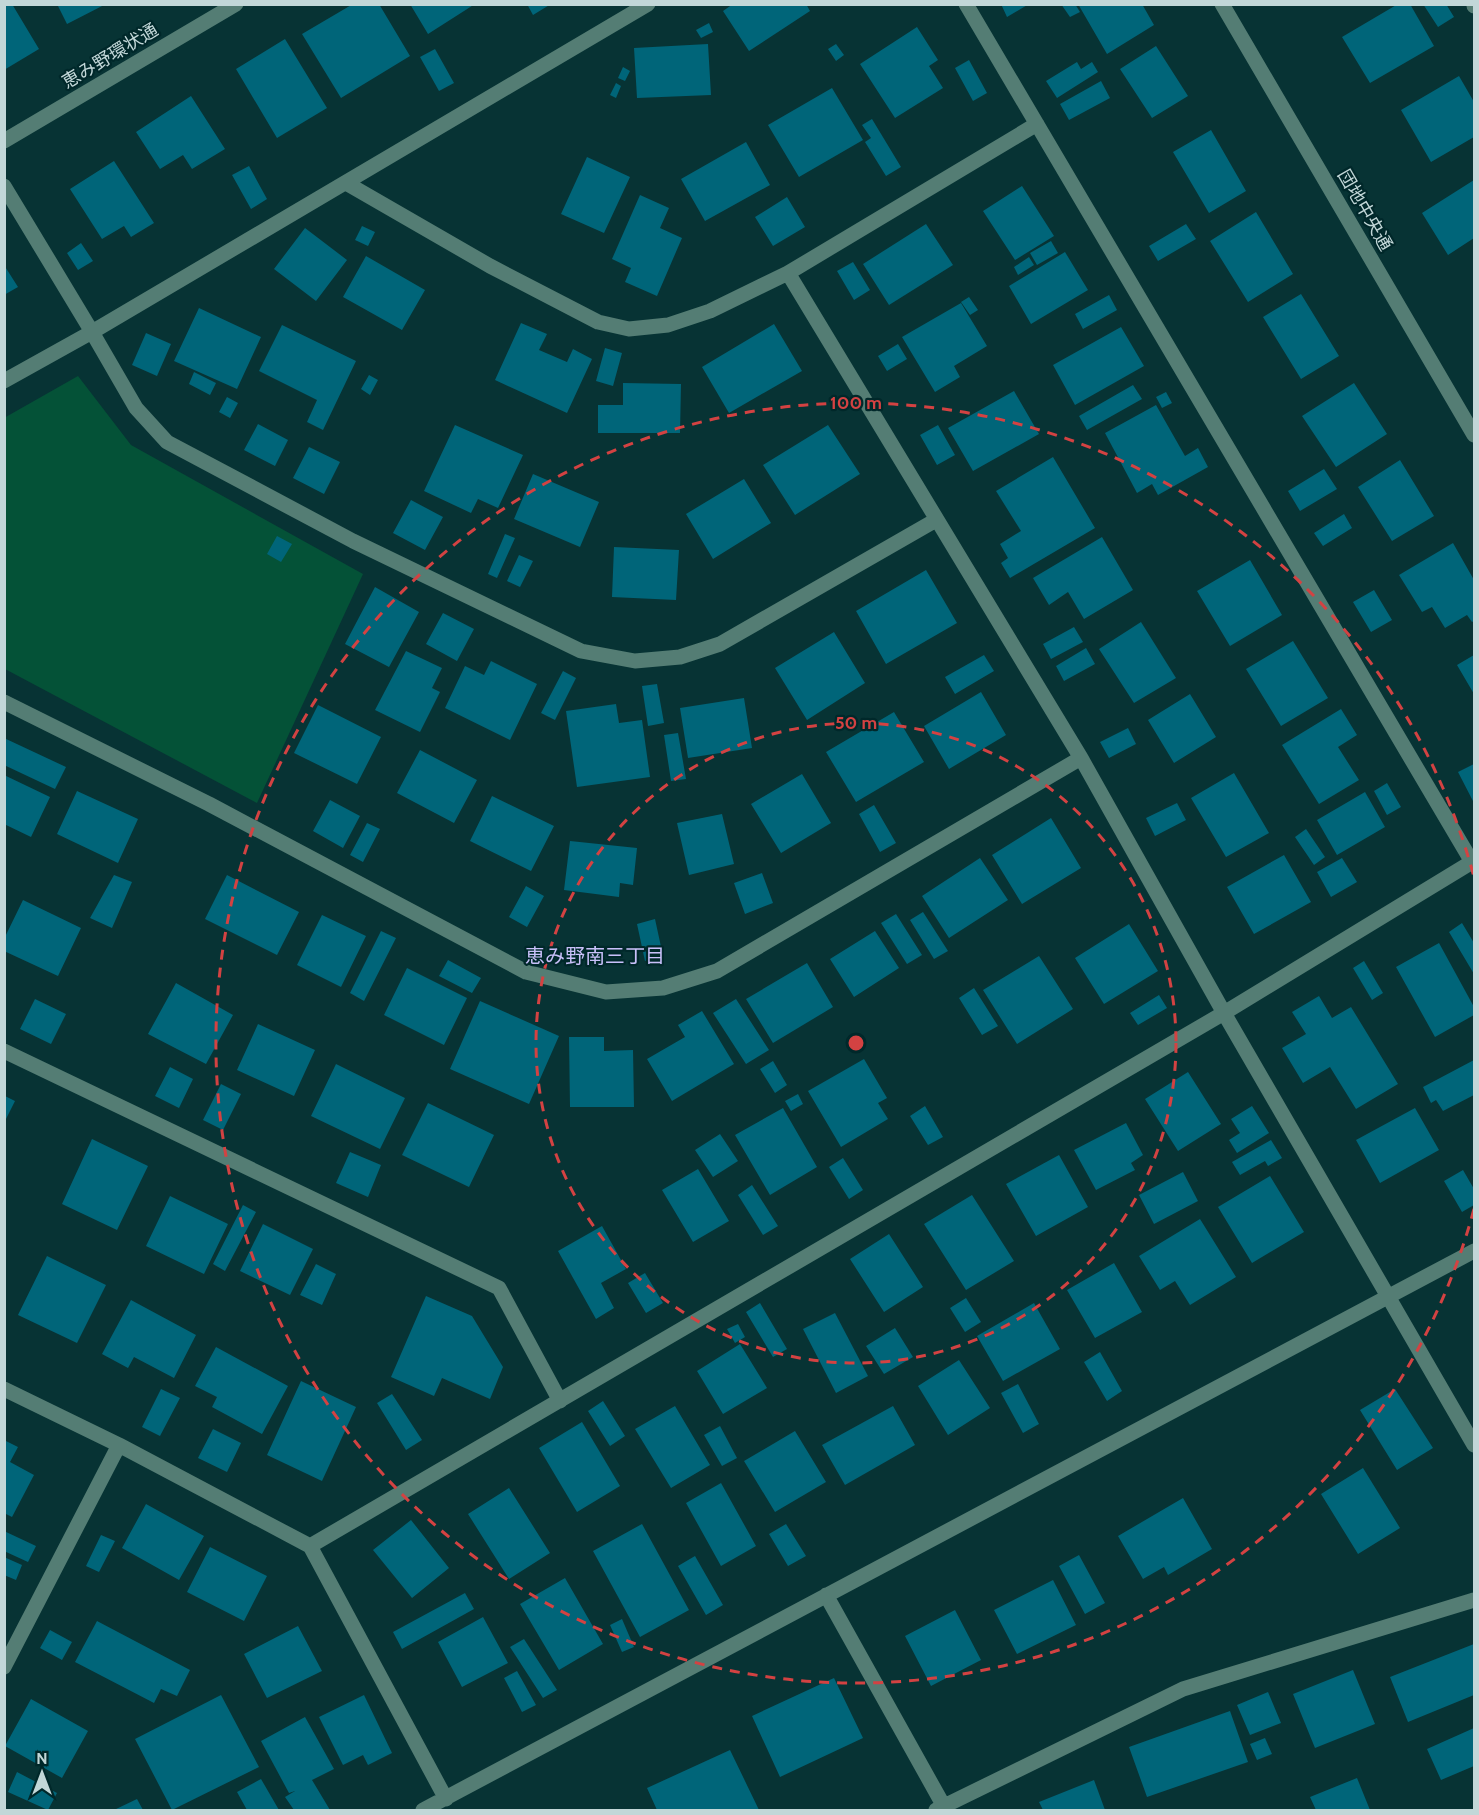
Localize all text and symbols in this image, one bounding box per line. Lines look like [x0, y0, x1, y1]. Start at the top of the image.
street label: 恵み野環状通 [58, 19, 162, 93]
street label: 団地中央通 [1333, 166, 1397, 254]
text: 100 m [830, 392, 882, 414]
text: 50 m [835, 712, 877, 734]
district label: 恵み野南三丁目 [525, 944, 665, 968]
centre of rings [846, 1033, 866, 1053]
north arrow [12, 1743, 72, 1803]
text: N [36, 1749, 48, 1768]

